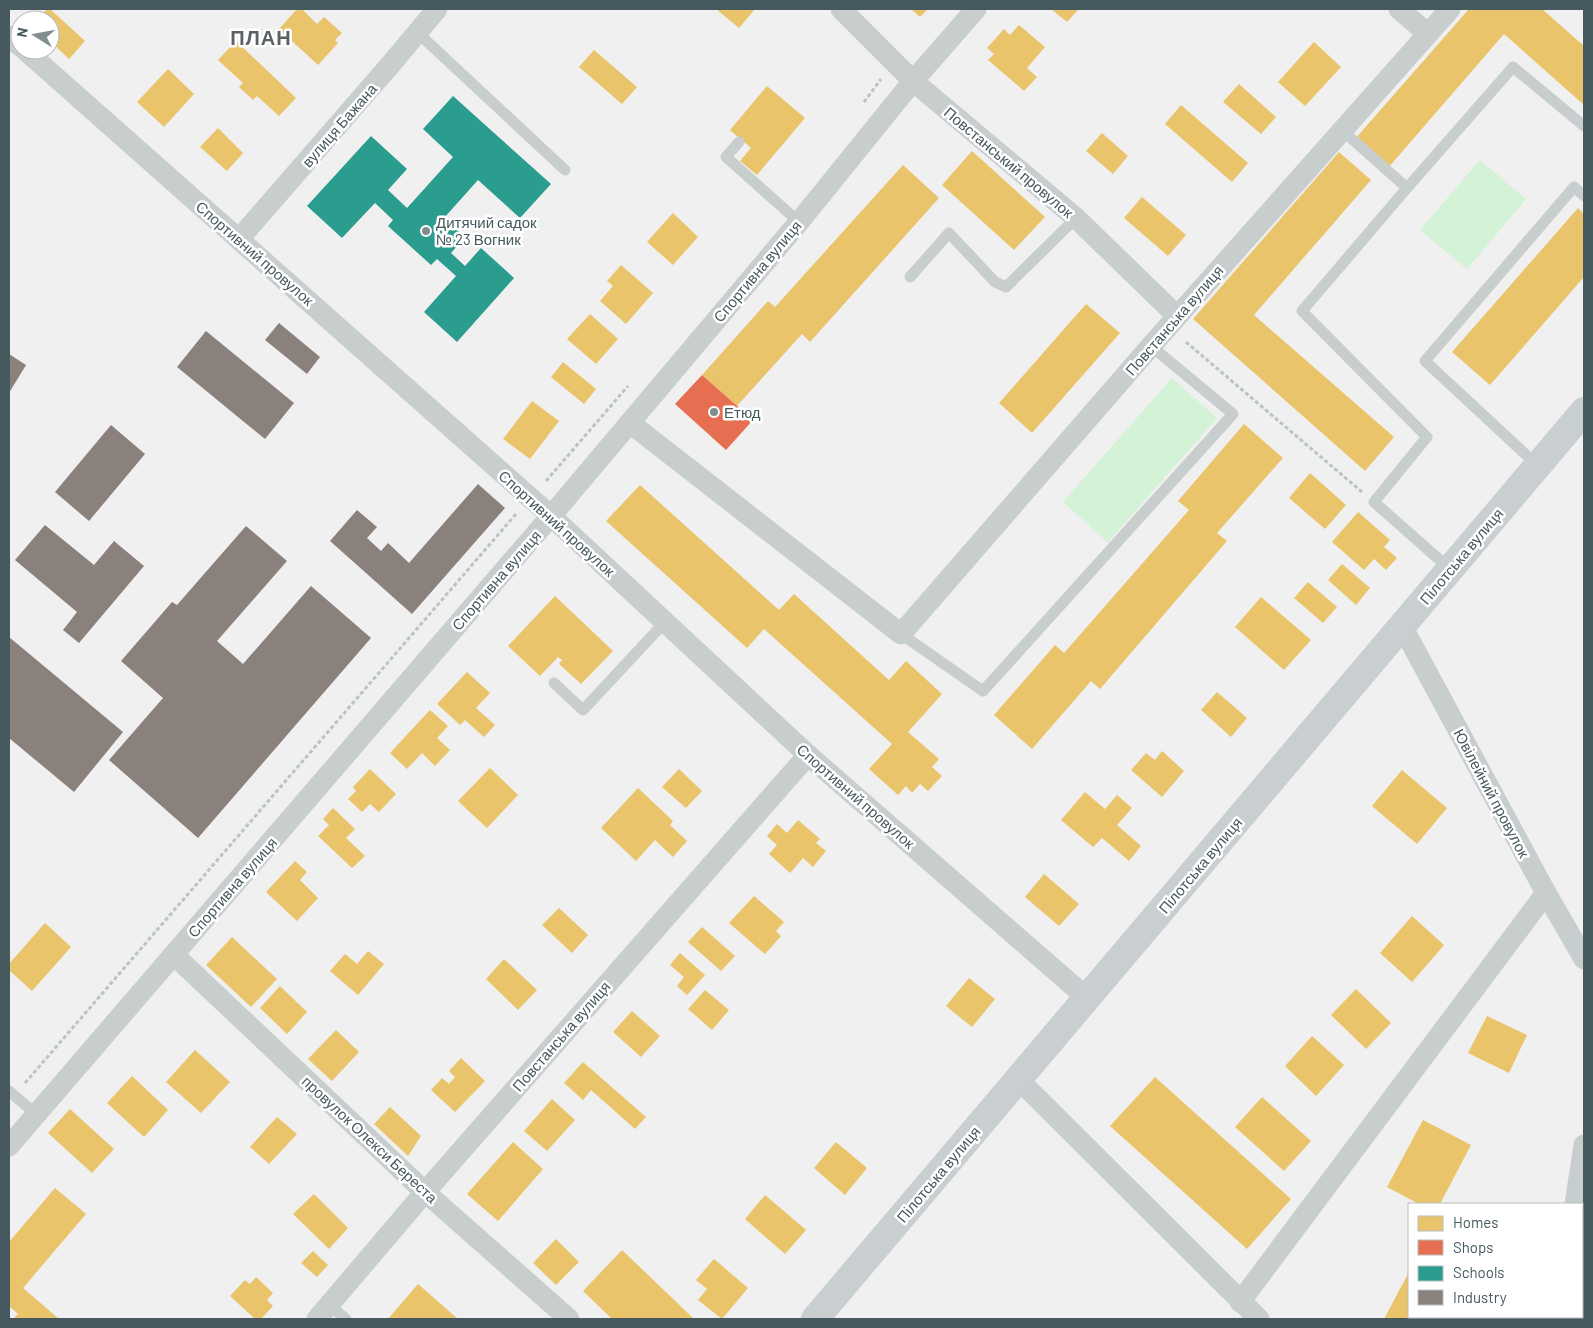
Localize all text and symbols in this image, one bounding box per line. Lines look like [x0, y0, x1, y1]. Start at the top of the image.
north arrow [10, 10, 60, 60]
district label: ПЛАН [230, 25, 292, 49]
text: N [13, 26, 31, 39]
street label: вулиця Бажана [298, 79, 381, 170]
street label: Повстанський провулок [941, 103, 1077, 222]
street label: Спортивний провулок [192, 197, 318, 309]
place label: Дитячий садок № 23 Вогник [436, 213, 537, 248]
street label: Спортивна вулиця [709, 217, 805, 325]
marker: Дитячий садок № 23 Вогник [420, 225, 432, 237]
street label: Повстанська вулиця [1121, 261, 1227, 379]
place label: Етюд [724, 403, 761, 421]
marker: Етюд [708, 406, 720, 418]
street label: Спортивний провулок [495, 466, 619, 580]
street label: Пілотська вулиця [1416, 504, 1506, 608]
street label: Спортивна вулиця [448, 526, 544, 634]
street label: Ювілейний провулок [1450, 725, 1534, 861]
street label: Спортивний провулок [793, 740, 919, 852]
street label: Пілотська вулиця [1155, 813, 1245, 917]
street label: Спортивна вулиця [184, 833, 280, 941]
street label: Повстанська вулиця [508, 977, 614, 1095]
street label: провулок Олекси Береста [299, 1072, 442, 1207]
street label: Пілотська вулиця [893, 1122, 983, 1226]
legend [1408, 1203, 1583, 1318]
text: Homes [1453, 1213, 1498, 1231]
text: Shops [1453, 1238, 1493, 1256]
text: Schools [1453, 1263, 1505, 1281]
text: Industry [1453, 1288, 1507, 1306]

